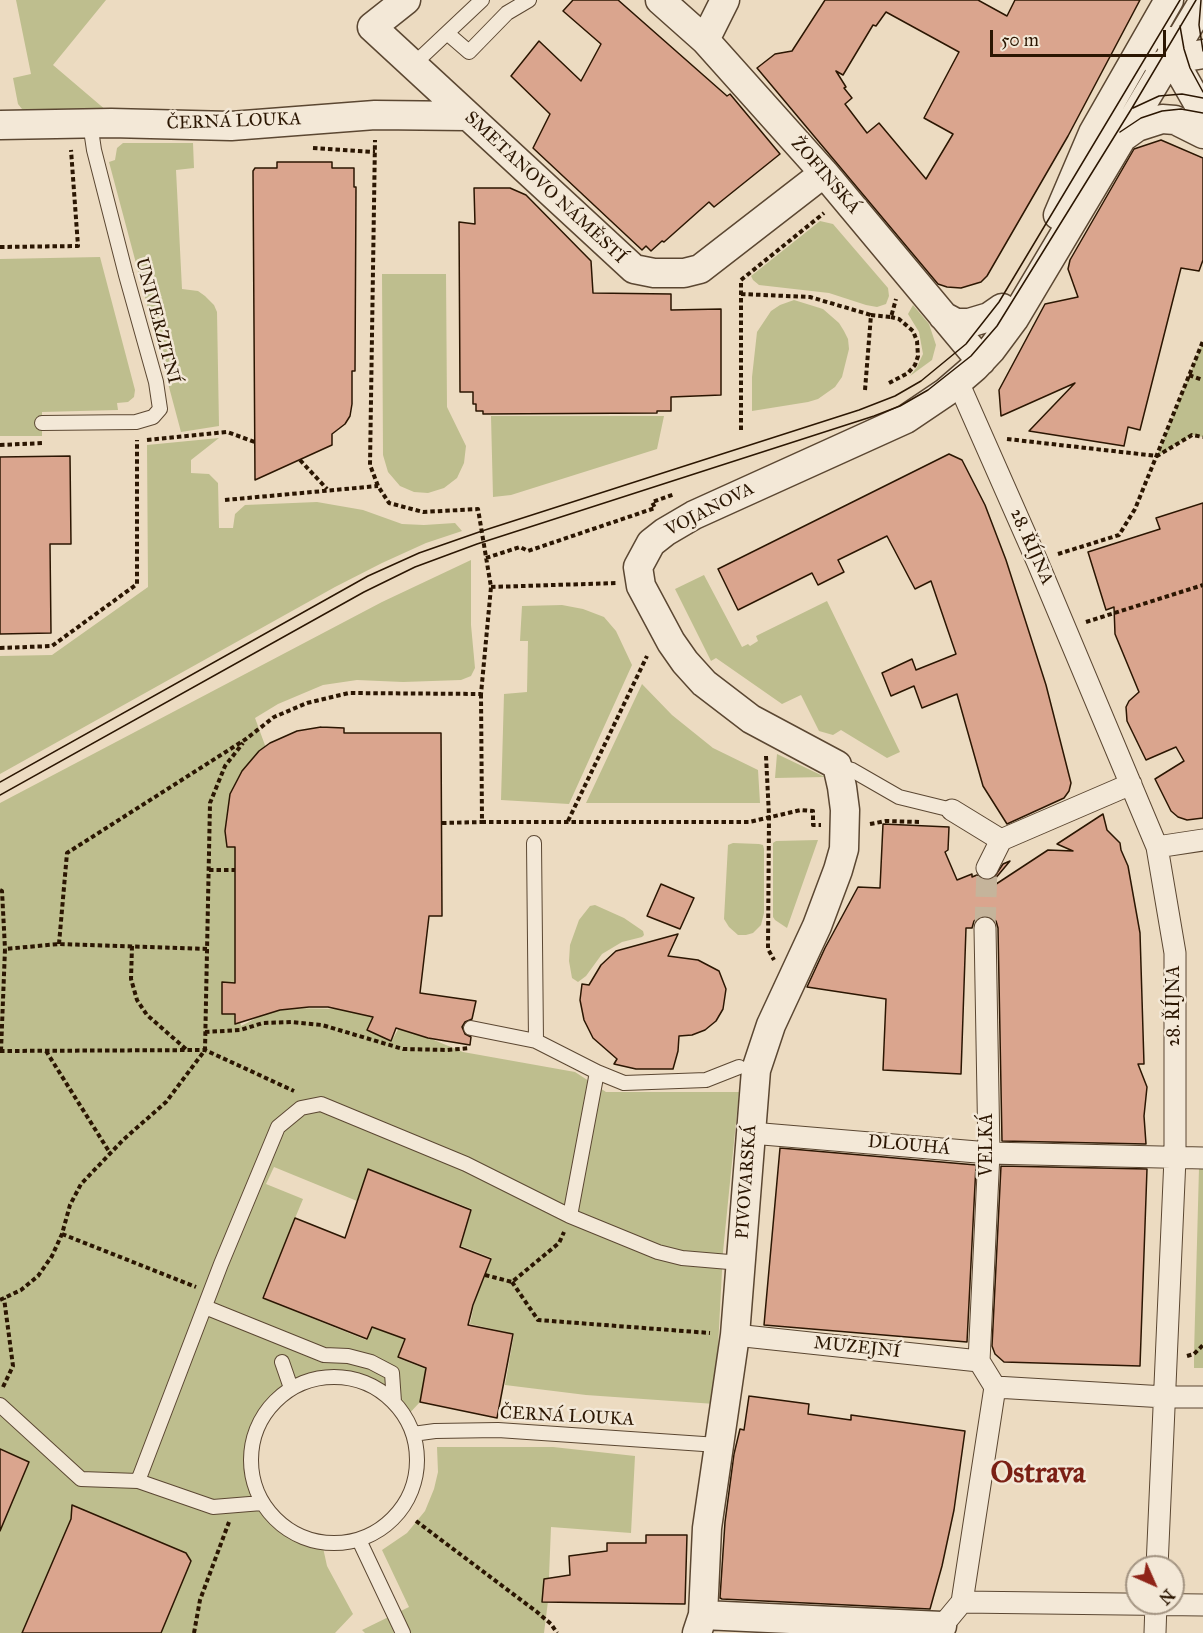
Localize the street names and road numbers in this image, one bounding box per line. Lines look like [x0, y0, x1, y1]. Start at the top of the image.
street label: SMETANOVO NÁMĚSTÍ [460, 107, 630, 269]
street label: ČERNÁ LOUKA [166, 109, 302, 135]
street label: ŽOFINSKÁ [786, 133, 864, 219]
street label: UNIVERZITNÍ [130, 256, 184, 386]
street label: VOJANOVA [662, 478, 758, 542]
street label: 28. ŘÍJNA [1005, 506, 1057, 588]
street label: 28. ŘÍJNA [1164, 966, 1186, 1046]
street label: VELKÁ [977, 1113, 999, 1177]
street label: PIVOVARSKÁ [732, 1124, 762, 1240]
street label: DLOUHÁ [867, 1132, 951, 1160]
street label: MUZEJNÍ [813, 1333, 901, 1363]
street label: ČERNÁ LOUKA [499, 1403, 635, 1431]

